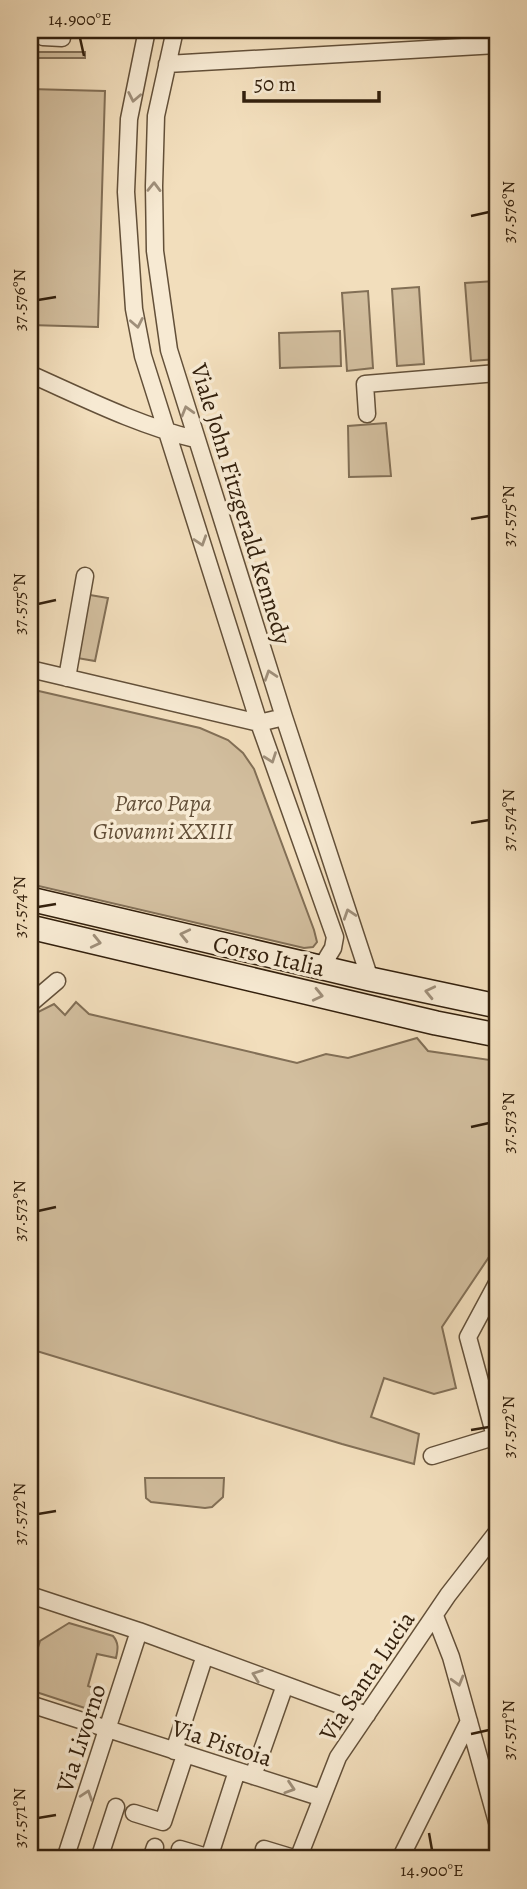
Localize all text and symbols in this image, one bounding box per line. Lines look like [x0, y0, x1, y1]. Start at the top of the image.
text: 14.900°E [48, 7, 112, 31]
scale bar [244, 60, 378, 104]
text: 50 m [254, 70, 296, 98]
one-way arrow [127, 91, 142, 103]
one-way arrow [146, 181, 162, 192]
text: 37.576°N [496, 181, 520, 243]
text: 37.576°N [7, 269, 31, 331]
one-way arrow [129, 317, 144, 329]
street label: Viale John Fitzgerald Kennedy [183, 359, 299, 649]
one-way arrow [180, 405, 195, 417]
text: 37.575°N [496, 485, 520, 547]
one-way arrow [192, 535, 207, 547]
text: 37.575°N [7, 573, 31, 635]
one-way arrow [264, 669, 278, 681]
one-way arrow [263, 751, 277, 763]
park label: Parco Papa Giovanni XXIII [93, 787, 234, 847]
text: 37.574°N [496, 789, 520, 851]
text: 37.574°N [7, 876, 31, 938]
one-way arrow [343, 908, 357, 921]
street label: Corso Italia [210, 928, 329, 985]
one-way arrow [179, 929, 191, 944]
one-way arrow [90, 934, 102, 949]
one-way arrow [424, 986, 436, 1001]
one-way arrow [311, 987, 323, 1001]
text: 37.573°N [496, 1092, 520, 1154]
text: 37.573°N [7, 1180, 31, 1242]
text: 37.572°N [496, 1396, 520, 1458]
text: 37.572°N [7, 1483, 31, 1545]
street label: Via Santa Lucia [311, 1604, 423, 1748]
one-way arrow [252, 1669, 264, 1683]
one-way arrow [449, 1674, 464, 1686]
street label: Via Livorno [48, 1680, 114, 1797]
text: 37.571°N [496, 1700, 520, 1760]
street label: Via Pistoia [167, 1711, 277, 1774]
one-way arrow [283, 1780, 296, 1794]
text: 37.571°N [7, 1788, 31, 1848]
one-way arrow [78, 1789, 93, 1801]
text: 14.900°E [400, 1858, 464, 1882]

